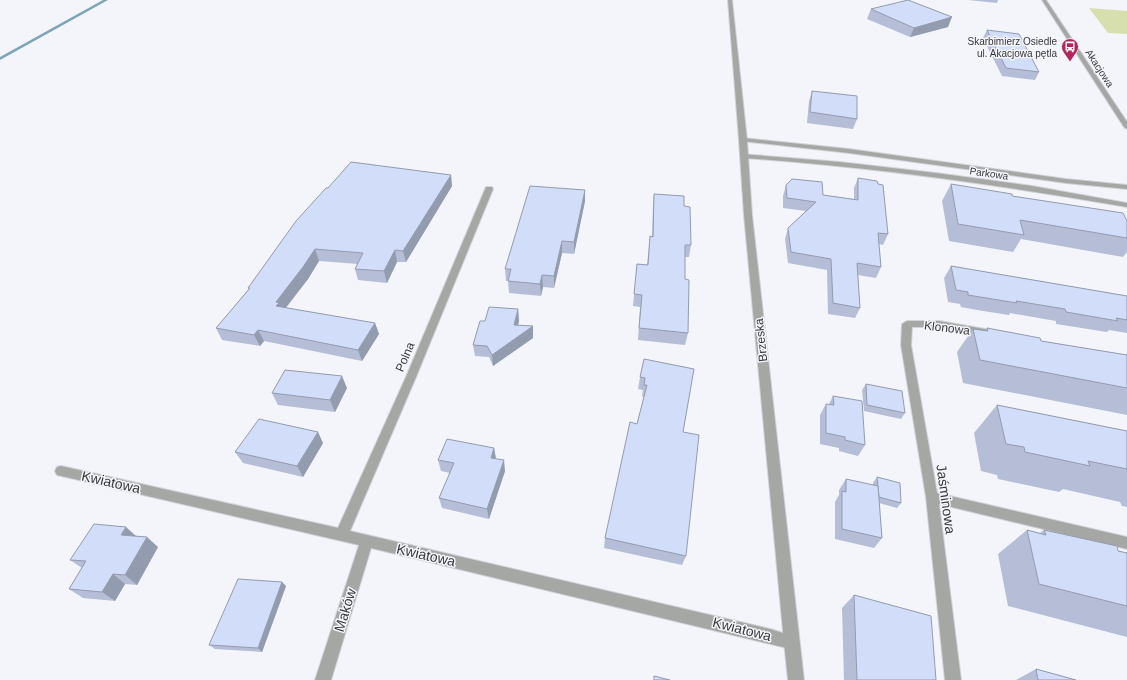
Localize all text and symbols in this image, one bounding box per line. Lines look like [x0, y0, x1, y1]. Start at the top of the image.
place label: Skarbimierz Osiedle ul. Akacjowa pętla [968, 36, 1057, 59]
bus stop icon: Skarbimierz Osiedle ul. Akacjowa pętla [1060, 37, 1080, 62]
street label: Akacjowa [1083, 47, 1116, 90]
street label: Parkowa [969, 165, 1009, 182]
street label: Brzeska [752, 317, 770, 362]
street label: Klonowa [923, 318, 971, 338]
street label: Polna [393, 340, 418, 374]
street label: Jaśminowa [933, 463, 959, 535]
street label: Kwiatowa [80, 467, 142, 497]
street label: Kwiatowa [395, 540, 457, 570]
street label: Maków [331, 586, 359, 634]
street label: Kwiatowa [711, 614, 773, 644]

